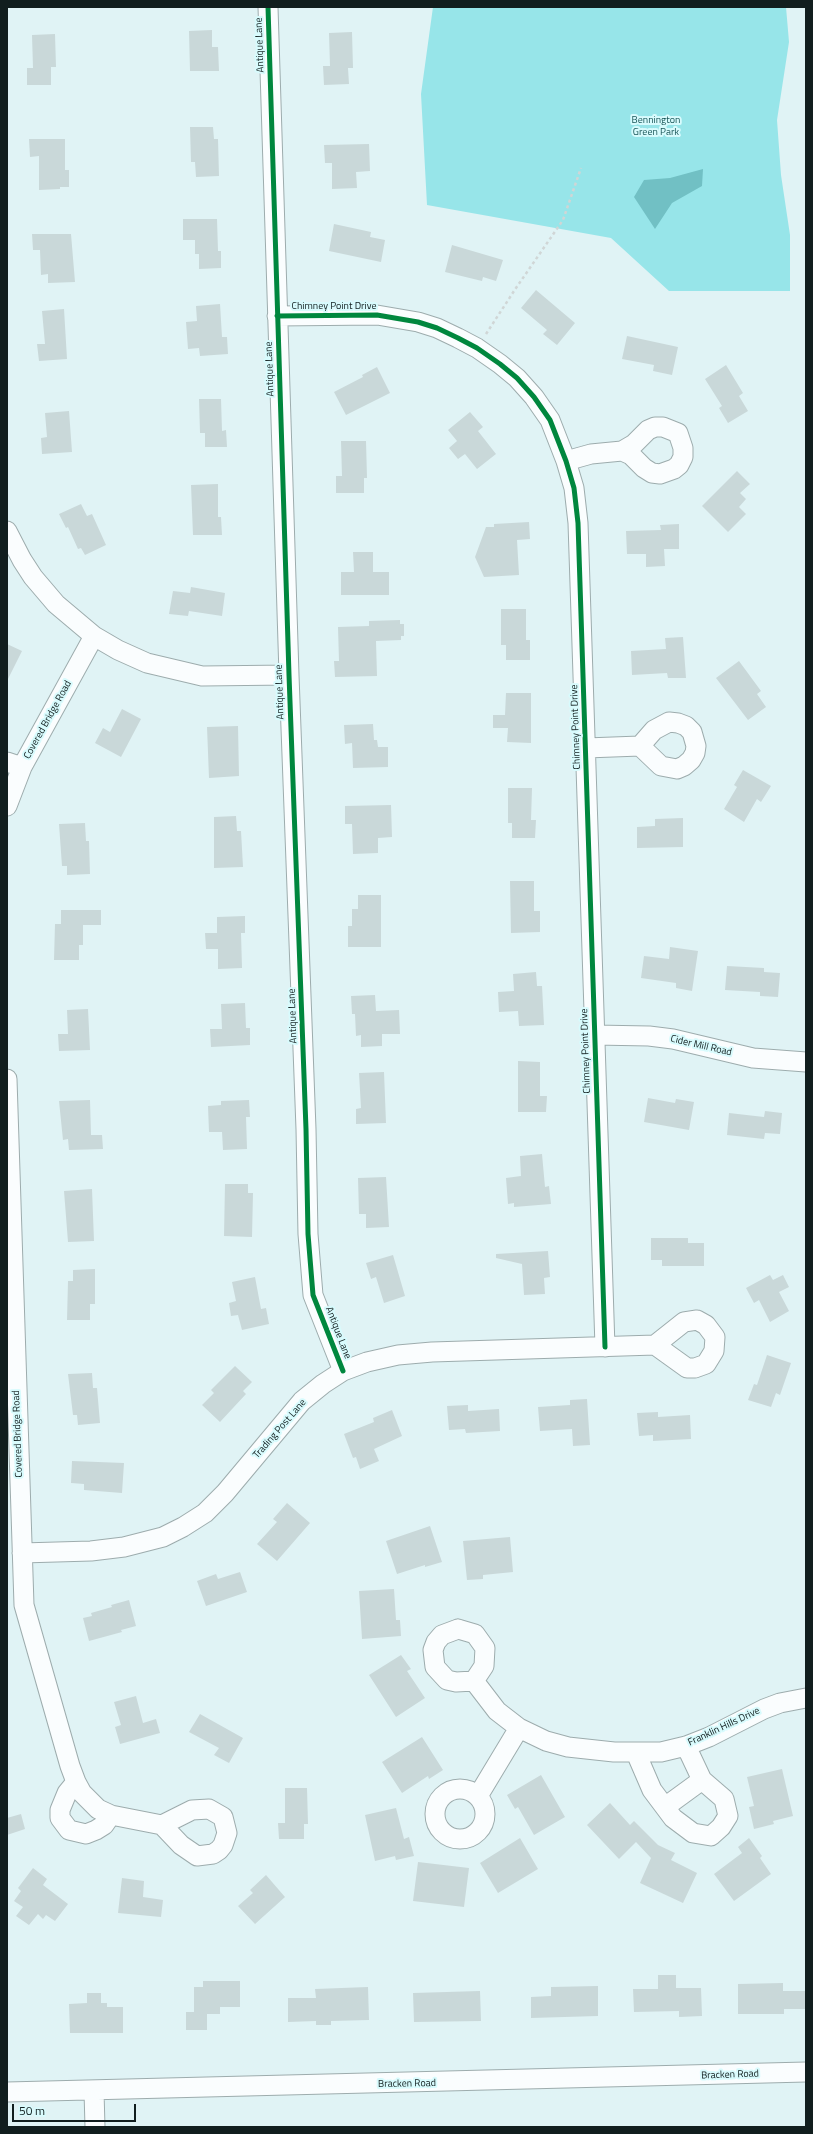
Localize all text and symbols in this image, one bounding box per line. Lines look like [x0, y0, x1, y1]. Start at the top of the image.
street label: Antique Lane [253, 17, 267, 73]
park label: Bennington Green Park [632, 115, 680, 138]
street label: Chimney Point Drive [292, 301, 376, 313]
street label: Antique Lane [263, 341, 277, 397]
street label: Antique Lane [273, 664, 287, 720]
street label: Covered Bridge Road [22, 679, 74, 761]
street label: Chimney Point Drive [569, 684, 583, 770]
street label: Antique Lane [286, 988, 300, 1044]
street label: Chimney Point Drive [579, 1008, 593, 1094]
street label: Cider Mill Road [669, 1033, 733, 1059]
street label: Antique Lane [323, 1305, 353, 1361]
street label: Covered Bridge Road [10, 1390, 26, 1478]
street label: Trading Post Lane [251, 1397, 309, 1461]
street label: Franklin Hills Drive [686, 1705, 762, 1749]
street label: Bracken Road [701, 2068, 759, 2082]
street label: Bracken Road [378, 2077, 436, 2091]
scale bar [14, 2096, 138, 2122]
text: 50 m [19, 2101, 45, 2120]

